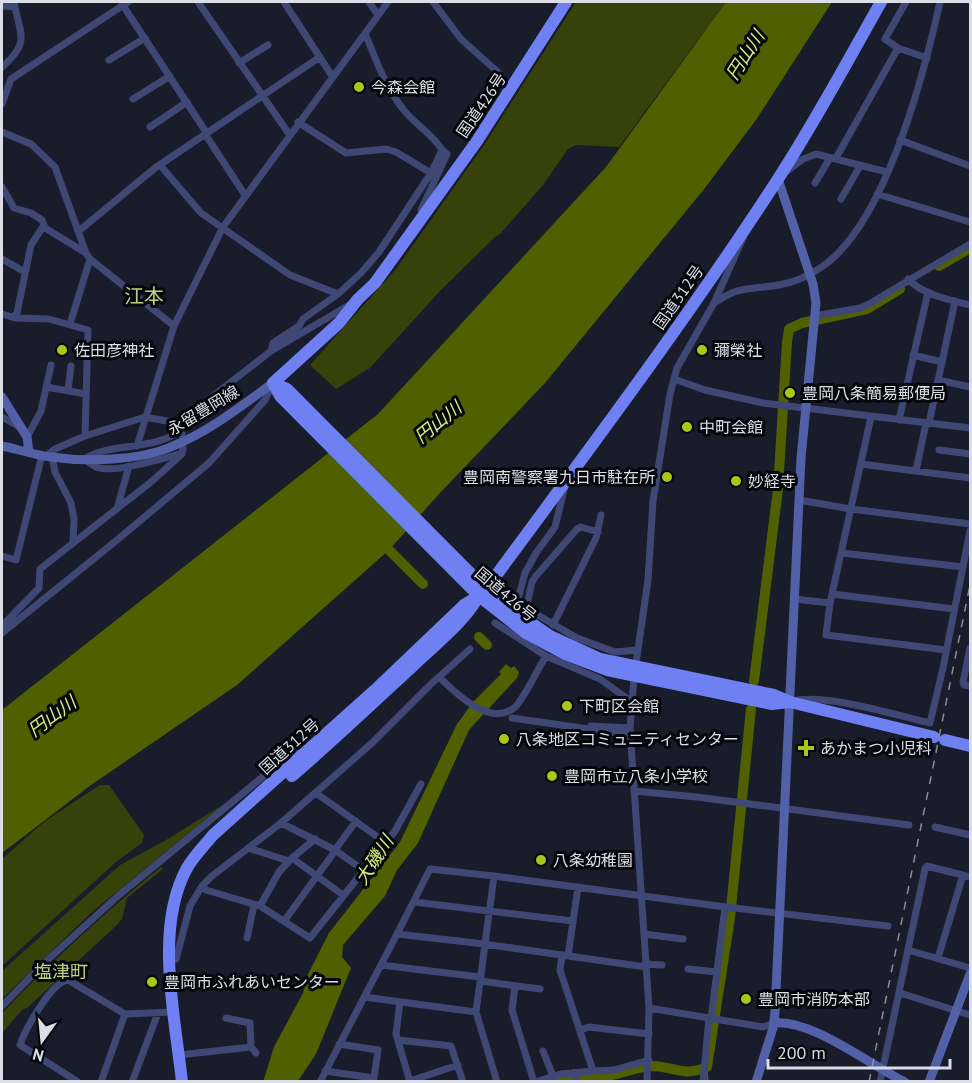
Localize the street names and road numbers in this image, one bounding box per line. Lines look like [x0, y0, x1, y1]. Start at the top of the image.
street label: 国道426号 [452, 69, 510, 141]
street label: 国道312号 [649, 261, 707, 333]
street label: 永留豊岡線 [164, 381, 242, 439]
street label: 国道426号 [471, 563, 541, 625]
street label: 国道312号 [255, 714, 323, 778]

